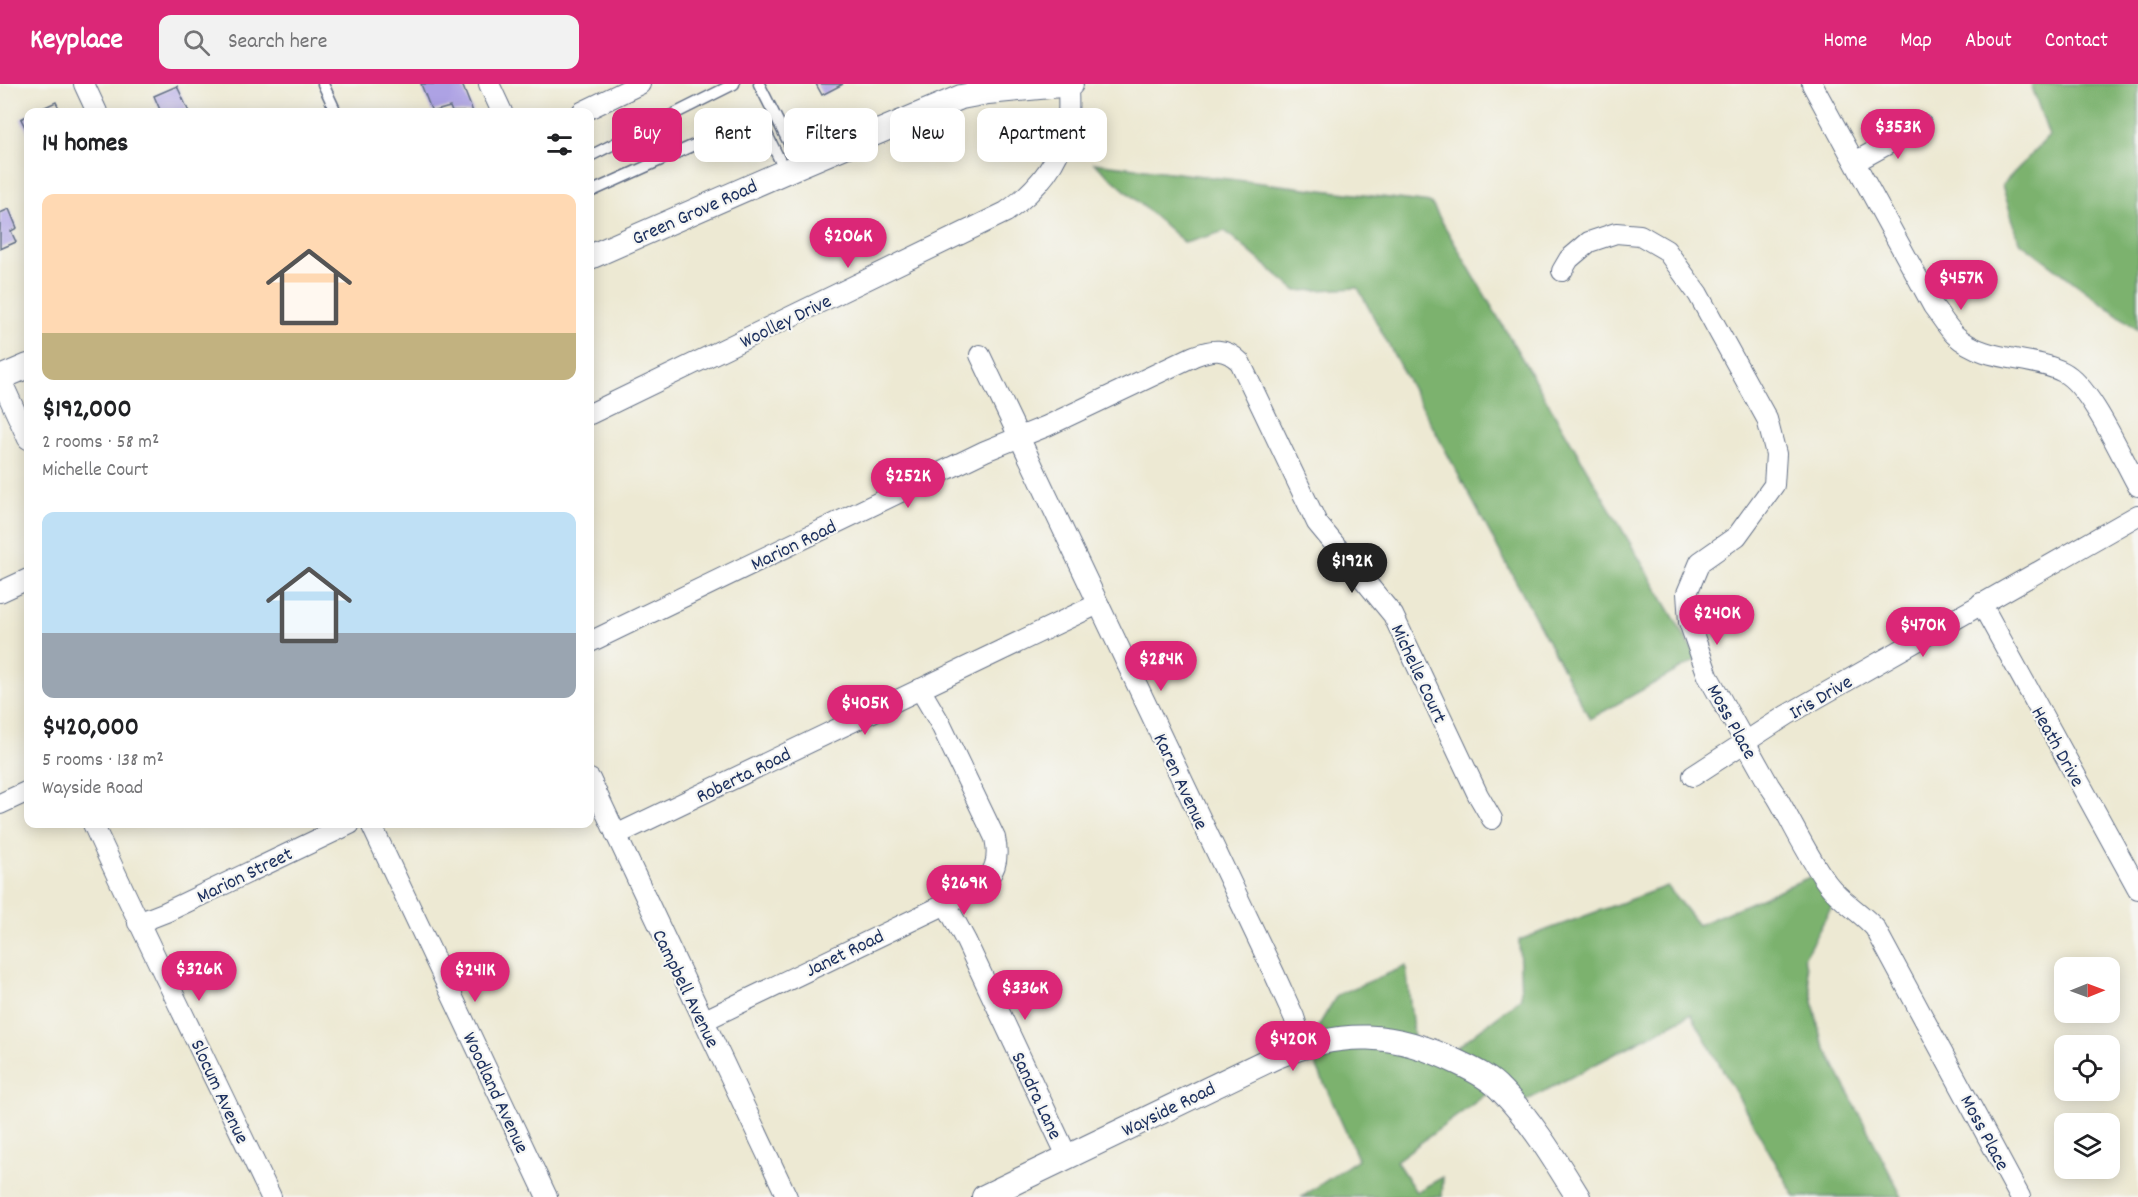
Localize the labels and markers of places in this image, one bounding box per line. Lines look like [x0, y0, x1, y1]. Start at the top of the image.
pin: $353K [1856, 109, 1940, 160]
pin: $206K [806, 218, 890, 269]
pin: $457K [1919, 260, 2003, 311]
pin: $252K [866, 458, 950, 509]
pin: $192K [1310, 543, 1394, 594]
pin: $240K [1675, 595, 1759, 646]
pin: $470K [1881, 607, 1965, 658]
pin: $284K [1119, 641, 1203, 692]
pin: $405K [823, 685, 907, 736]
pin: $269K [922, 865, 1006, 916]
pin: $326K [157, 951, 241, 1002]
pin: $241K [433, 952, 517, 1003]
pin: $336K [983, 970, 1067, 1021]
pin: $420K [1251, 1021, 1335, 1072]

